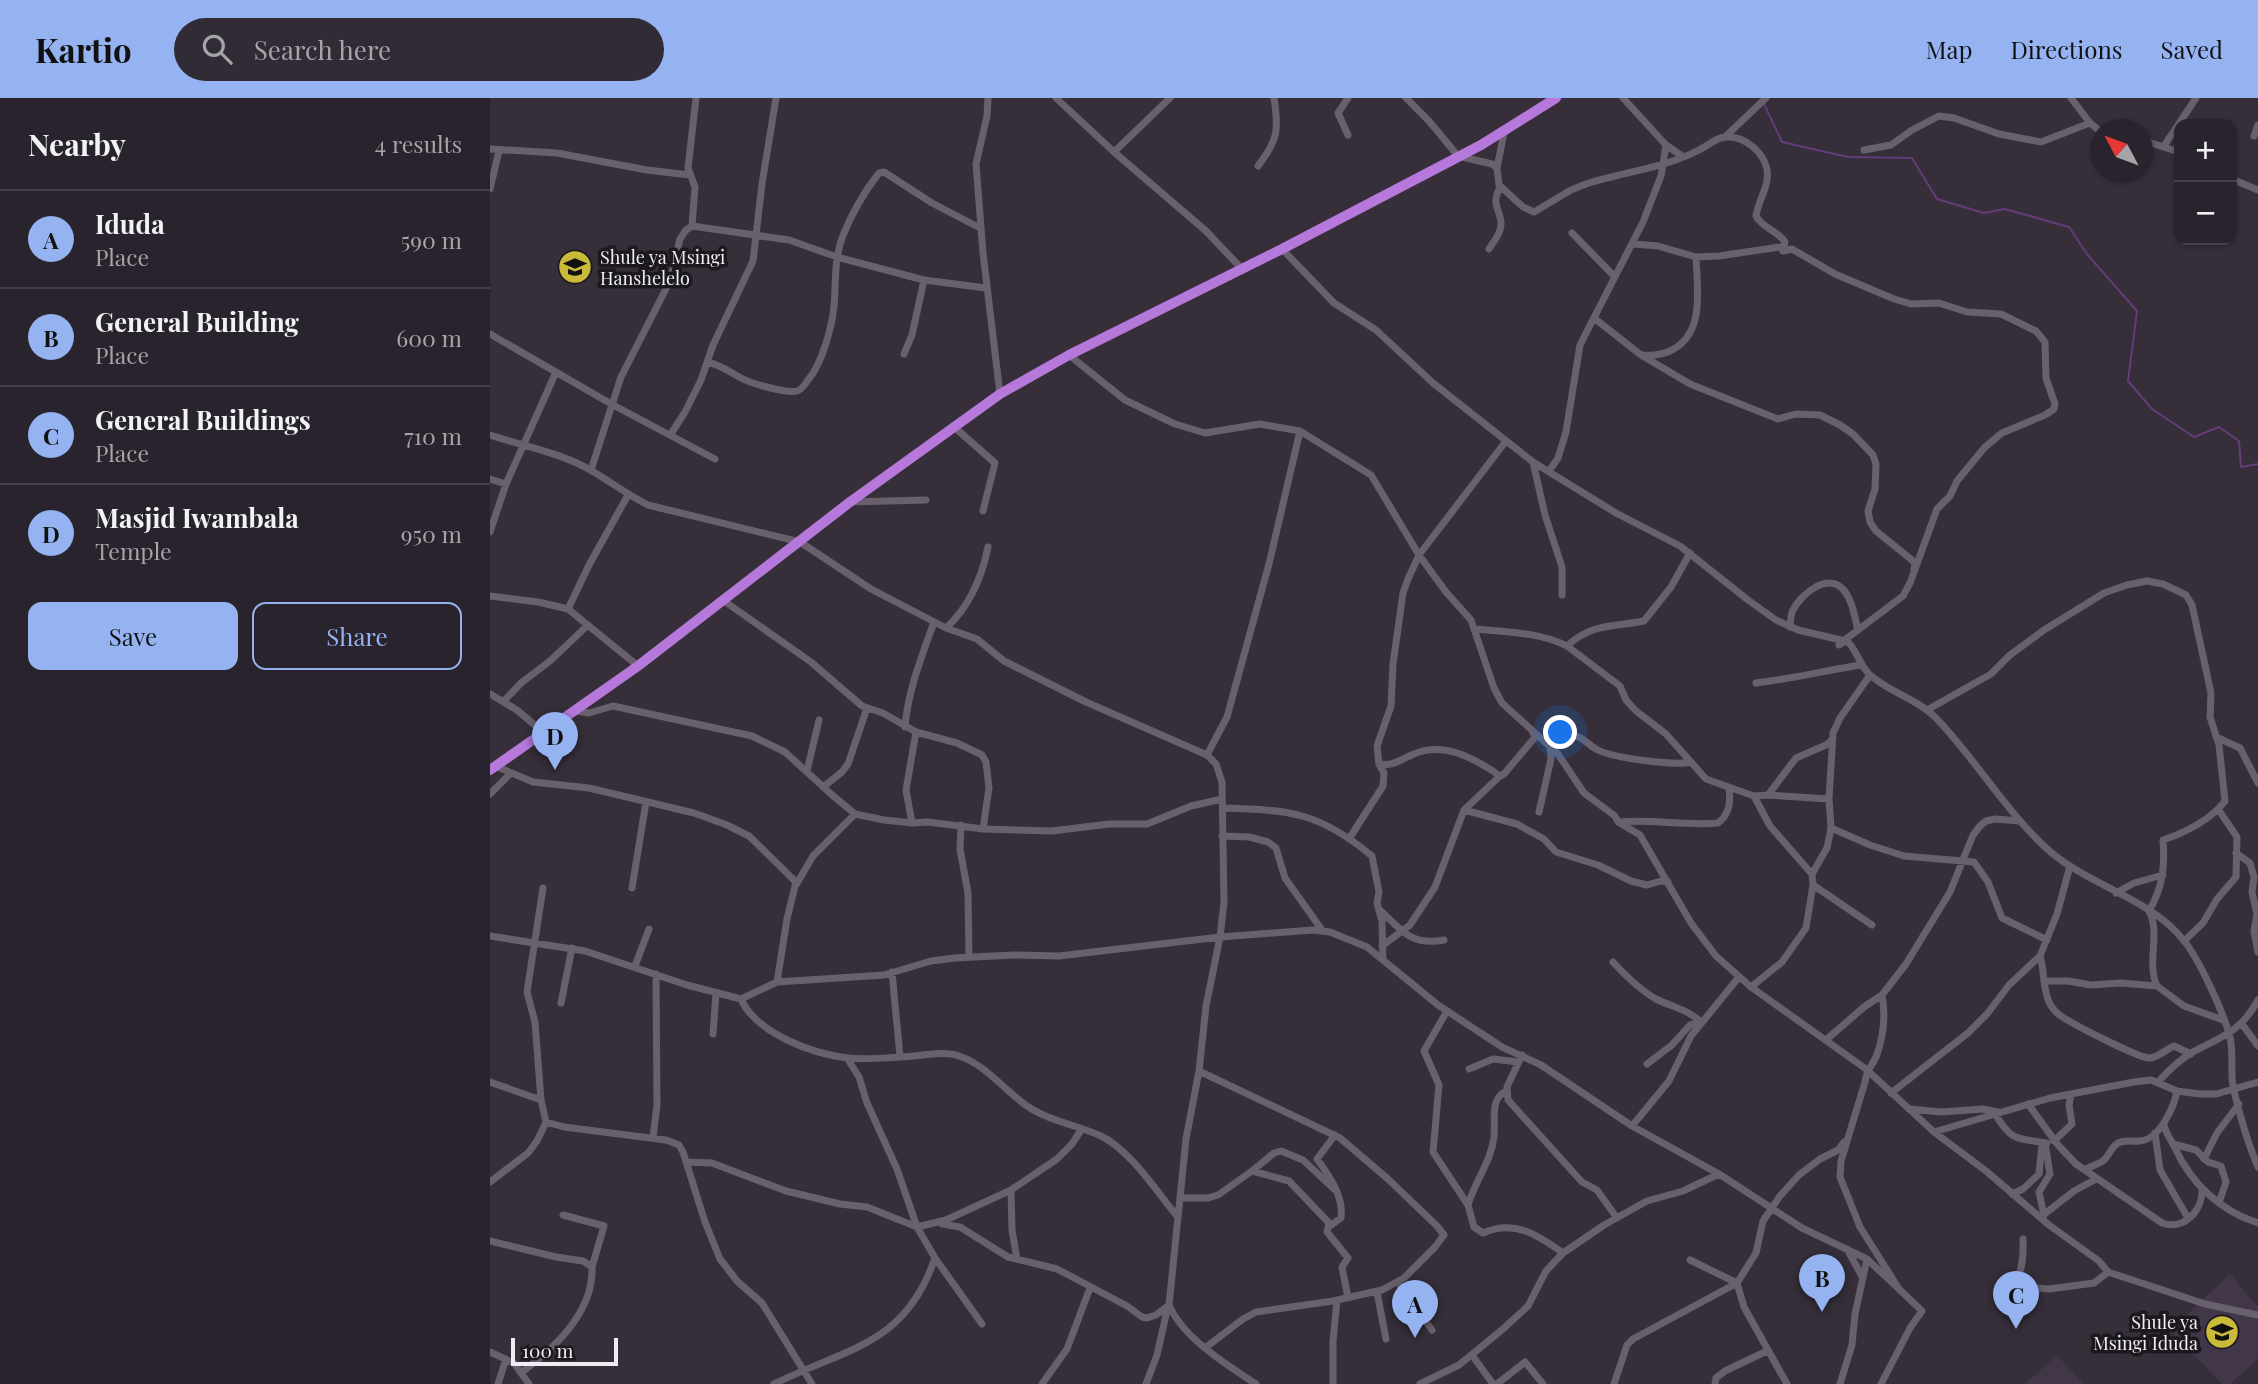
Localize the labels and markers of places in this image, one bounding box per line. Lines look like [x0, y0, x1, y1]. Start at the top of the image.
place label: Shule ya Msingi Hanshelelo [600, 245, 725, 290]
school or university icon: Shule ya Msingi Hanshelelo [556, 248, 594, 286]
pin: D [532, 712, 578, 770]
pin: B [1799, 1254, 1845, 1312]
pin: C [1993, 1271, 2039, 1329]
pin: A [1392, 1280, 1438, 1338]
place label: Shule ya Msingi Iduda [2093, 1310, 2198, 1355]
school or university icon: Shule ya Msingi Iduda [2203, 1313, 2241, 1351]

